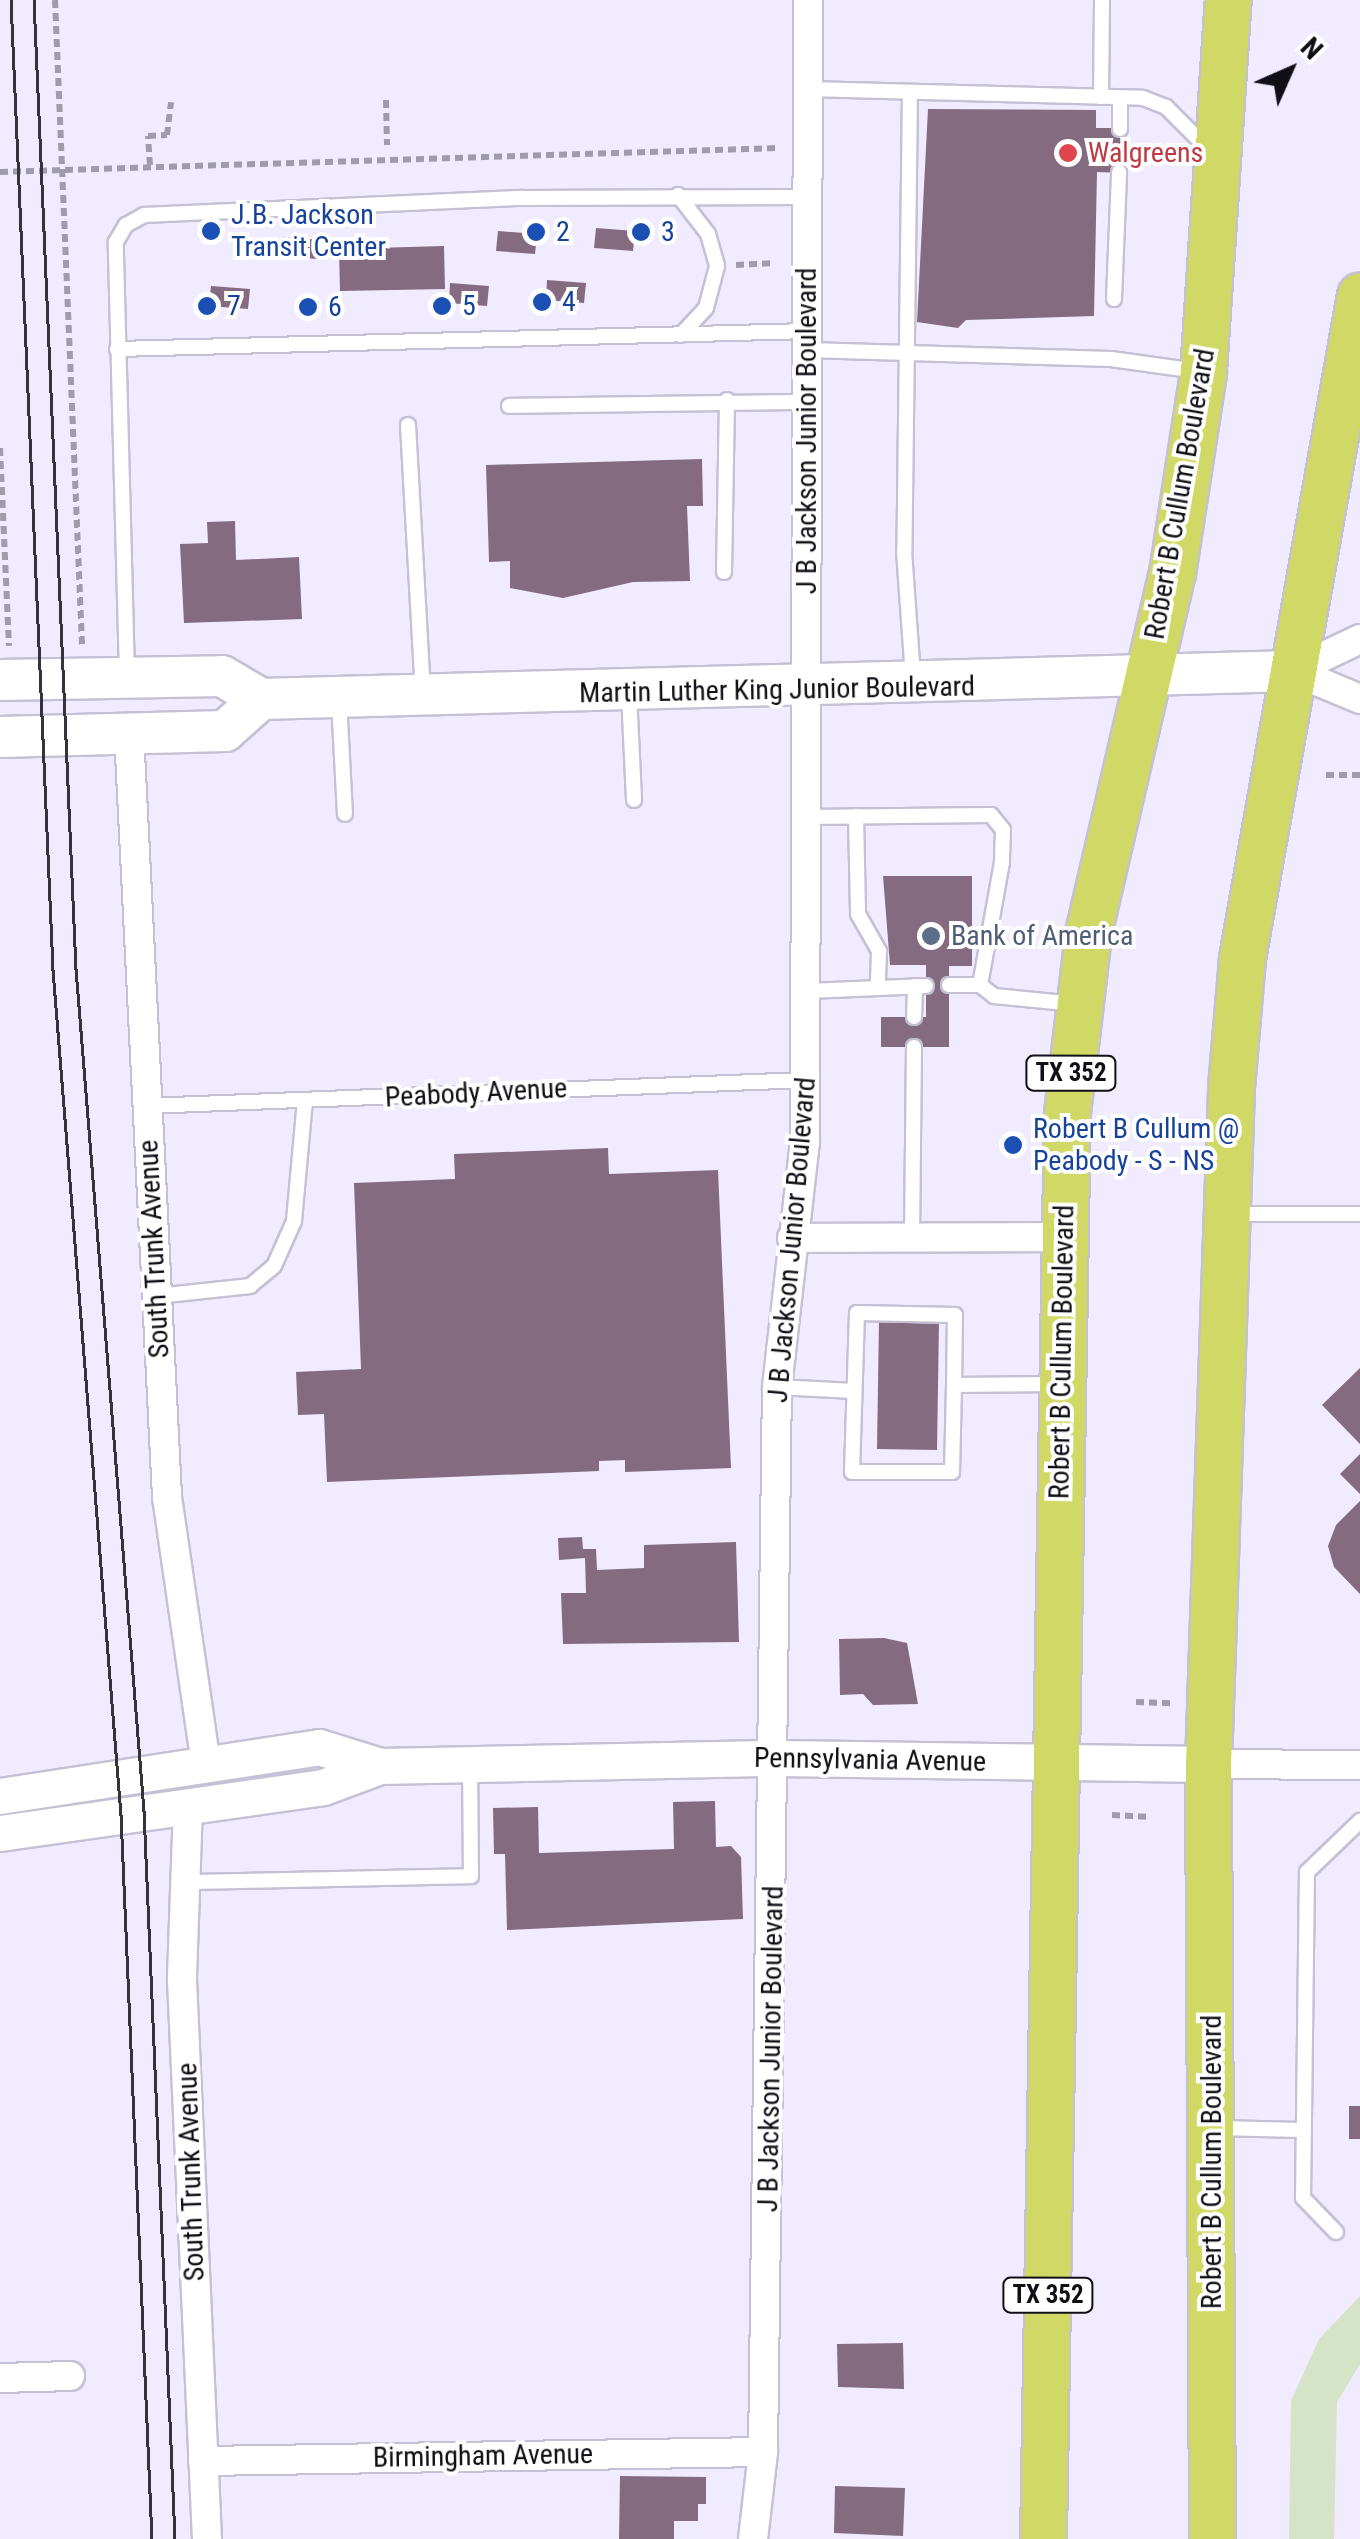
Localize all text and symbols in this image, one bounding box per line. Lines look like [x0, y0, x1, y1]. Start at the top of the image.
north arrow [1240, 20, 1340, 120]
text: N [1294, 31, 1329, 66]
place label: Walgreens [1088, 136, 1203, 170]
marker: Walgreens [1057, 142, 1079, 164]
place label: J.B. Jackson Transit Center [231, 198, 386, 264]
place label: 2 [556, 215, 570, 249]
place label: 3 [661, 215, 675, 249]
marker: J.B. Jackson Transit Center [200, 220, 222, 242]
marker: 2 [525, 221, 547, 243]
marker: 3 [630, 221, 652, 243]
street label: J B Jackson Junior Boulevard [790, 268, 824, 594]
place label: 4 [562, 285, 576, 319]
place label: 7 [227, 289, 241, 323]
place label: 5 [462, 289, 476, 323]
place label: 6 [328, 290, 342, 324]
marker: 4 [531, 291, 553, 313]
marker: 7 [196, 295, 218, 317]
marker: 5 [431, 295, 453, 317]
marker: 6 [297, 296, 319, 318]
street label: Robert B Cullum Boulevard [1138, 346, 1222, 642]
street label: Martin Luther King Junior Boulevard [579, 670, 975, 710]
place label: Bank of America [951, 919, 1133, 953]
marker: Bank of America [920, 925, 942, 947]
road number: TX 352 [1024, 1053, 1118, 1093]
street label: Peabody Avenue [384, 1071, 568, 1115]
street label: J B Jackson Junior Boulevard [761, 1076, 823, 1404]
place label: Robert B Cullum @ Peabody - S - NS [1033, 1112, 1239, 1178]
marker: Robert B Cullum @ Peabody - S - NS [1002, 1134, 1024, 1156]
street label: South Trunk Avenue [131, 1139, 177, 1359]
street label: Robert B Cullum Boulevard [1043, 1205, 1081, 1499]
street label: Pennsylvania Avenue [754, 1741, 986, 1779]
street label: J B Jackson Junior Boulevard [751, 1885, 791, 2213]
street label: Robert B Cullum Boulevard [1195, 2015, 1229, 2309]
street label: South Trunk Avenue [170, 2062, 212, 2282]
road number: TX 352 [1000, 2275, 1096, 2315]
street label: Birmingham Avenue [373, 2437, 593, 2475]

